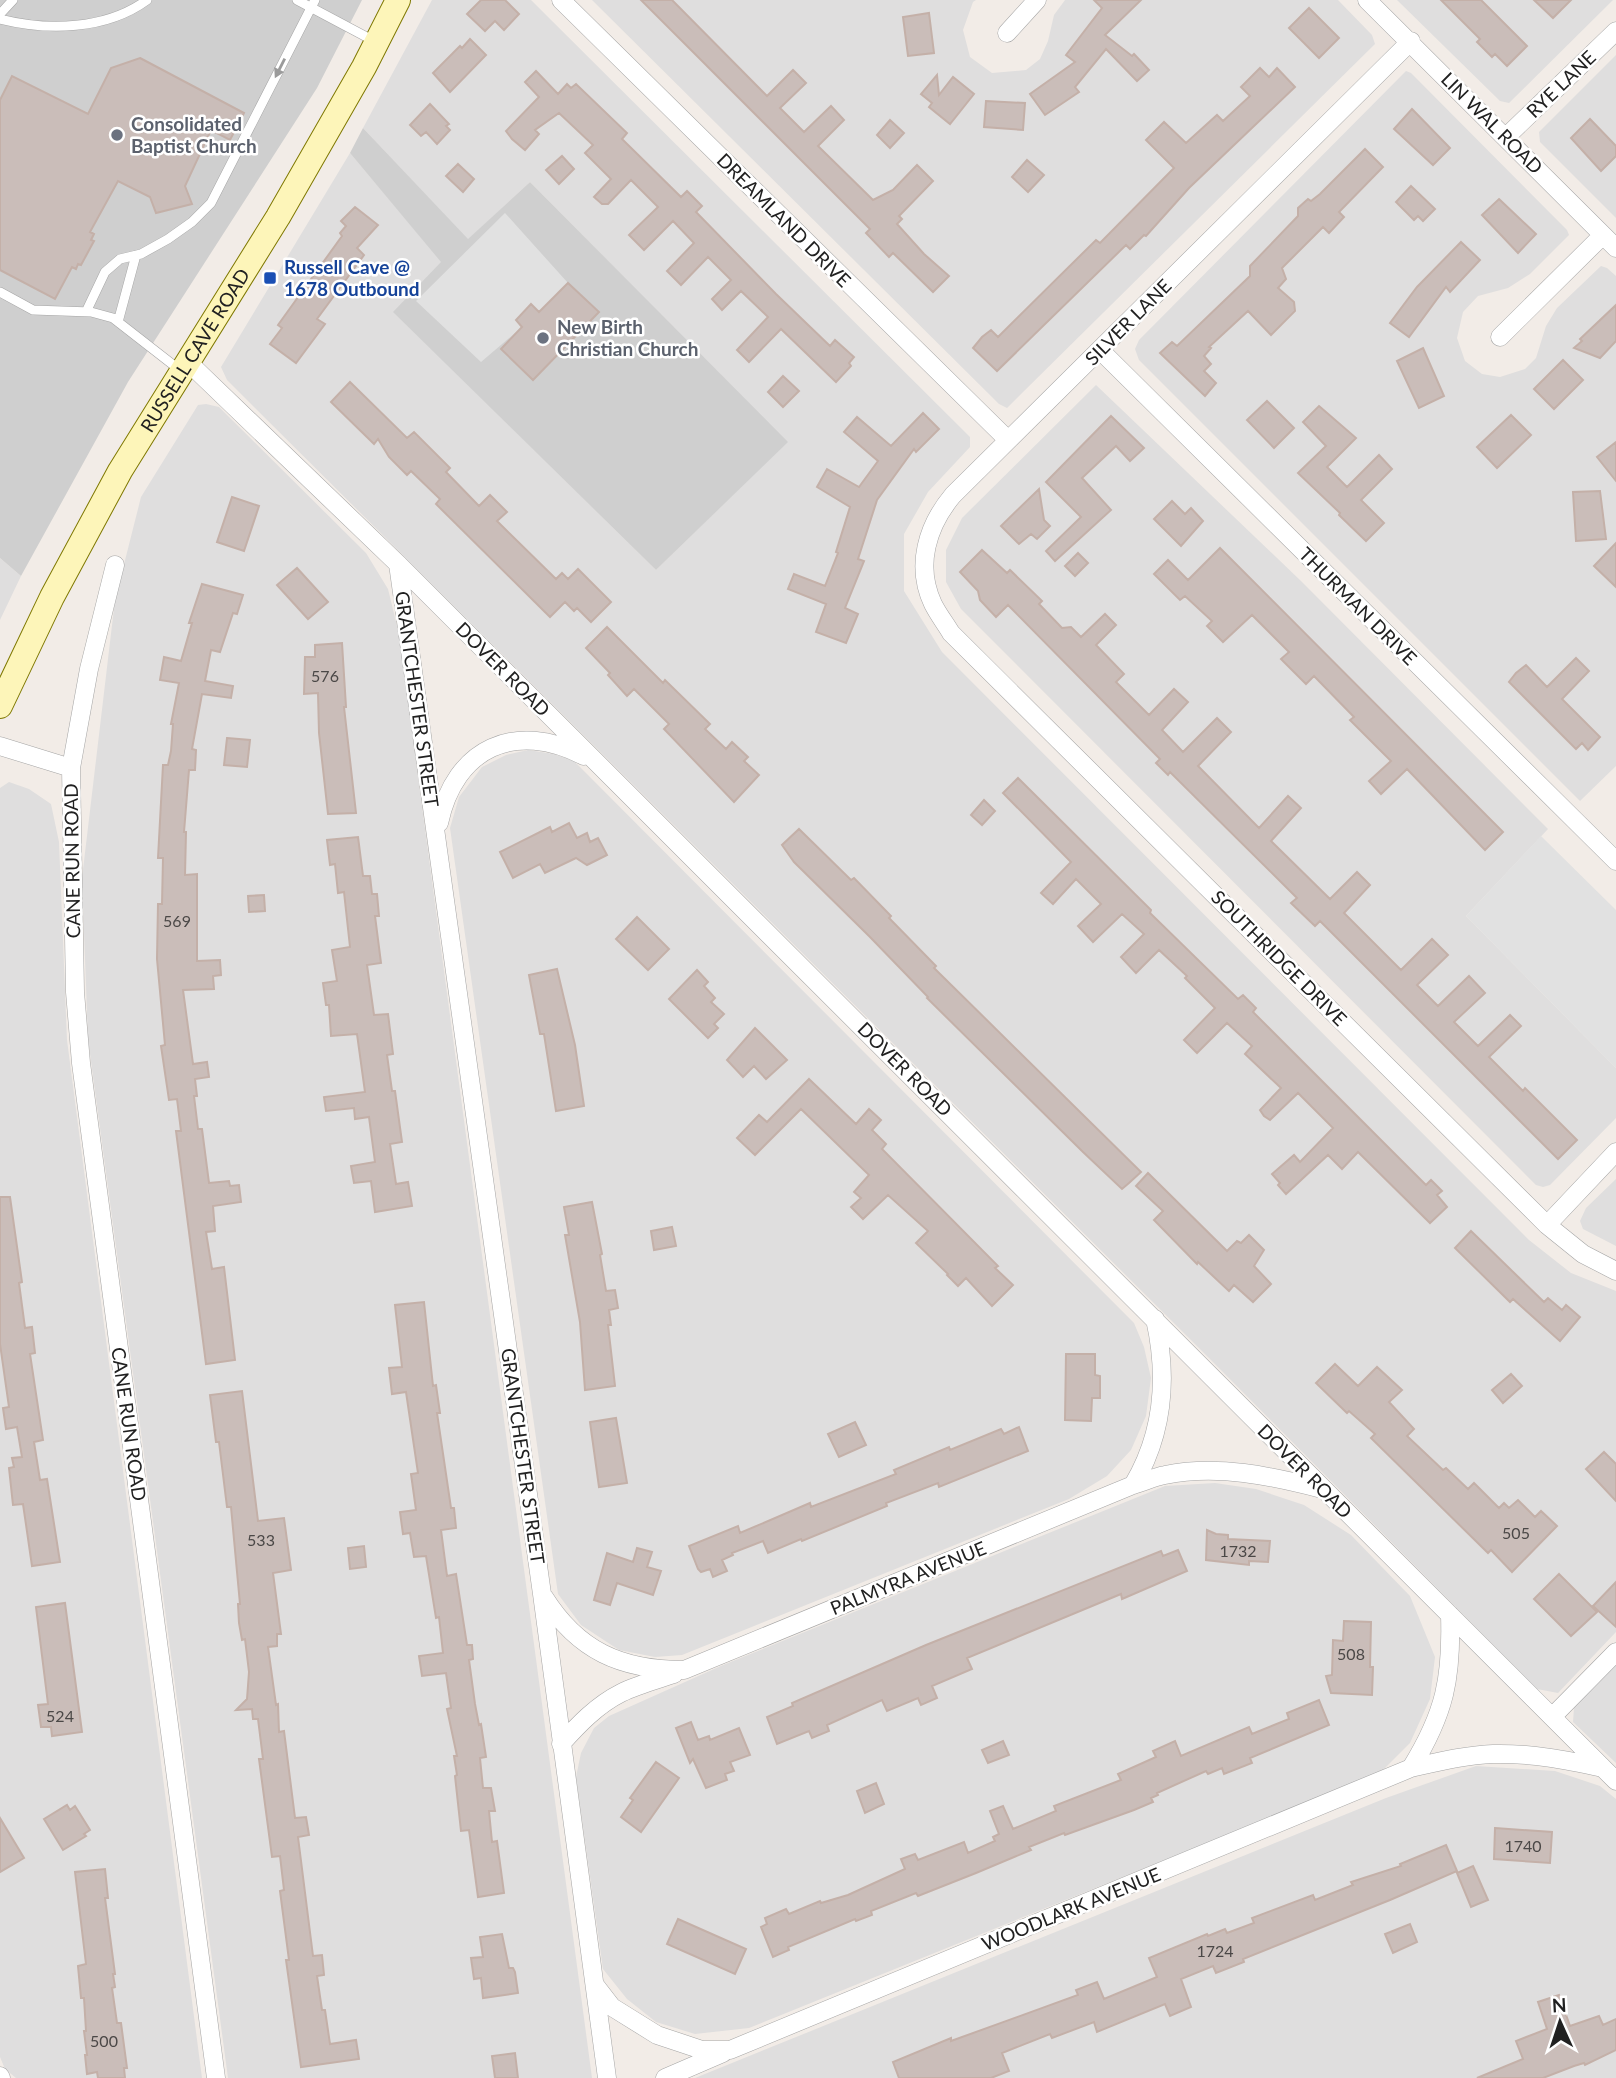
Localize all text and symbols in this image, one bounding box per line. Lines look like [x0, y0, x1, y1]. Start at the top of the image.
street label: RYE LANE [1521, 45, 1600, 122]
one-way arrow [274, 58, 285, 78]
street label: LIN WAL ROAD [1437, 67, 1548, 178]
place label: Consolidated Baptist Church [131, 112, 257, 157]
marker: Consolidated Baptist Church [109, 127, 125, 143]
street label: DREAMLAND DRIVE [713, 148, 856, 291]
place label: Russell Cave @ 1678 Outbound [284, 255, 420, 300]
street label: RUSSELL CAVE ROAD [135, 264, 254, 436]
marker: Russell Cave @ 1678 Outbound [262, 270, 278, 286]
street label: SILVER LANE [1080, 274, 1176, 370]
place label: New Birth Christian Church [557, 315, 698, 360]
marker: New Birth Christian Church [535, 330, 551, 346]
street label: THURMAN DRIVE [1295, 542, 1422, 669]
street label: GRANTCHESTER STREET [391, 589, 444, 808]
street label: DOVER ROAD [451, 617, 555, 721]
house number: 576 [311, 666, 339, 685]
street label: CANE RUN ROAD [59, 783, 84, 939]
street label: SOUTHRIDGE DRIVE [1207, 885, 1352, 1030]
house number: 569 [163, 911, 191, 930]
street label: DOVER ROAD [853, 1017, 957, 1121]
street label: CANE RUN ROAD [107, 1346, 152, 1502]
street label: GRANTCHESTER STREET [497, 1346, 550, 1565]
street label: DOVER ROAD [1253, 1419, 1357, 1523]
house number: 505 [1502, 1523, 1530, 1542]
house number: 533 [247, 1530, 275, 1549]
street label: PALMYRA AVENUE [827, 1536, 989, 1619]
house number: 1732 [1219, 1541, 1257, 1560]
house number: 508 [1337, 1644, 1365, 1663]
house number: 524 [46, 1706, 74, 1725]
house number: 1740 [1504, 1836, 1542, 1855]
street label: WOODLARK AVENUE [978, 1862, 1164, 1955]
house number: 1724 [1196, 1941, 1234, 1960]
north arrow [1525, 1987, 1595, 2057]
text: N [1551, 1993, 1567, 2016]
house number: 500 [90, 2031, 118, 2050]

